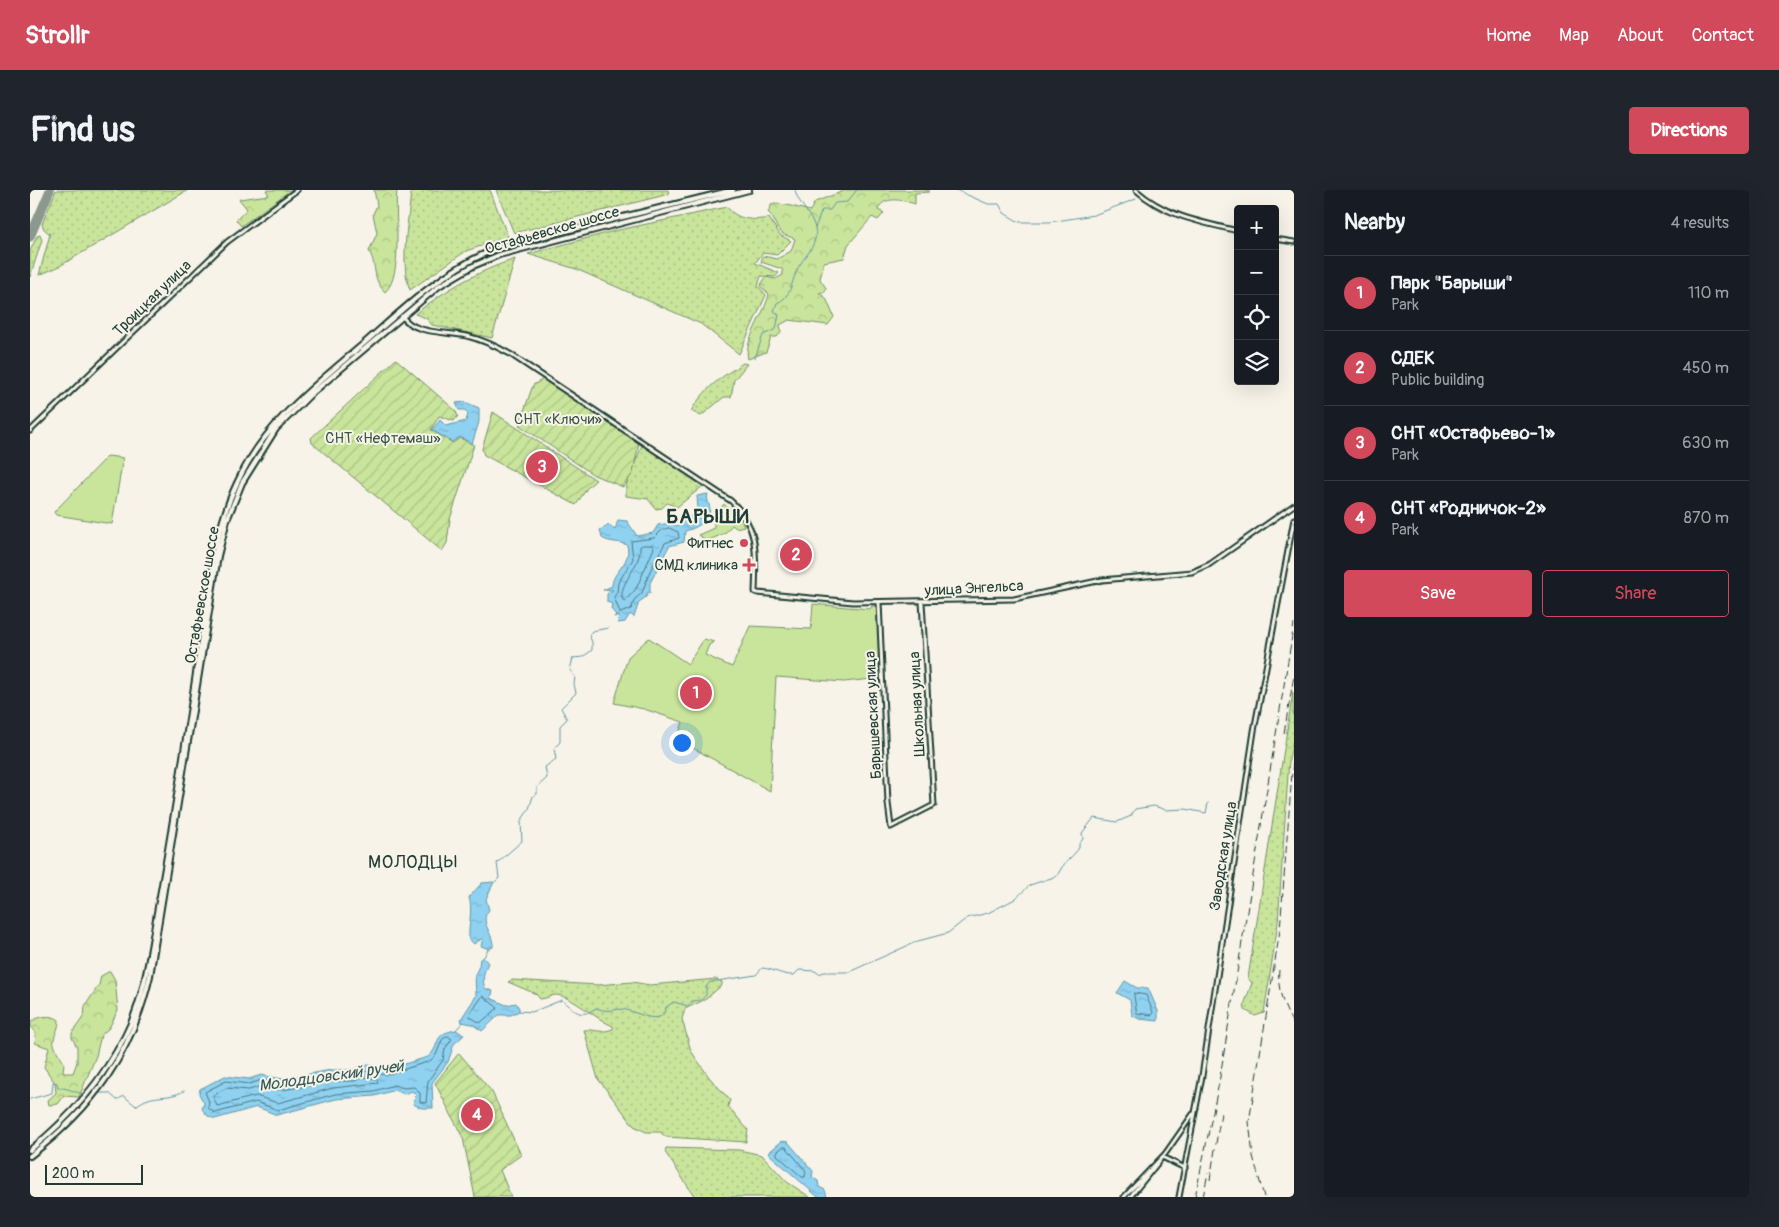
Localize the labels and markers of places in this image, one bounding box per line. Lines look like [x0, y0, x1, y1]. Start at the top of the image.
pin: 3 [526, 448, 558, 486]
place label: Фитнес [687, 534, 734, 553]
pin: 2 [780, 536, 812, 574]
marker: Фитнес [738, 537, 750, 549]
place label: СМД клиника [655, 556, 738, 575]
marker: СМД клиника [742, 558, 756, 572]
pin: 1 [680, 674, 712, 712]
pin: 4 [461, 1096, 493, 1134]

